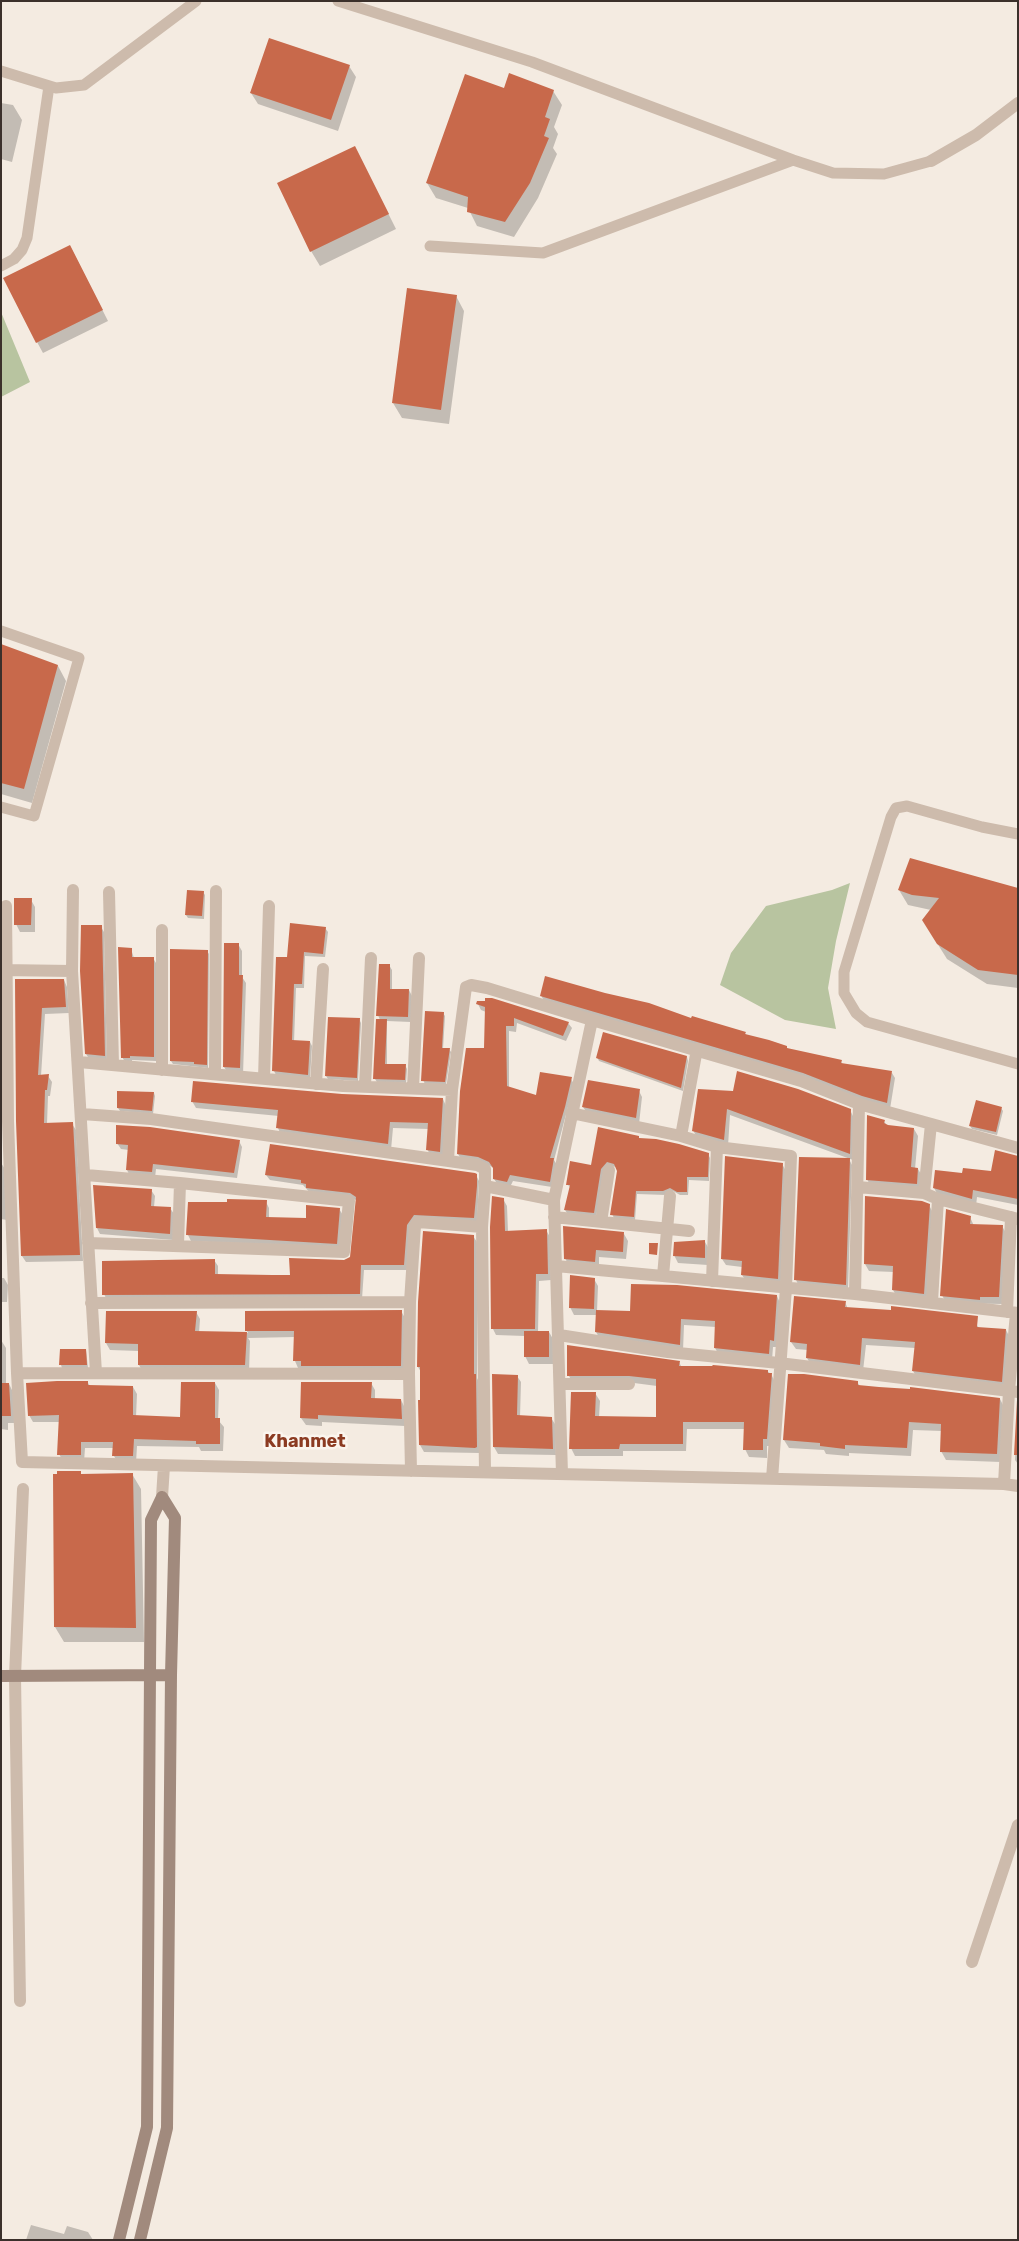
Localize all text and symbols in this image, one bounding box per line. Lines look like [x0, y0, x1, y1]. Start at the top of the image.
district label: Khanmet [264, 1431, 346, 1453]

